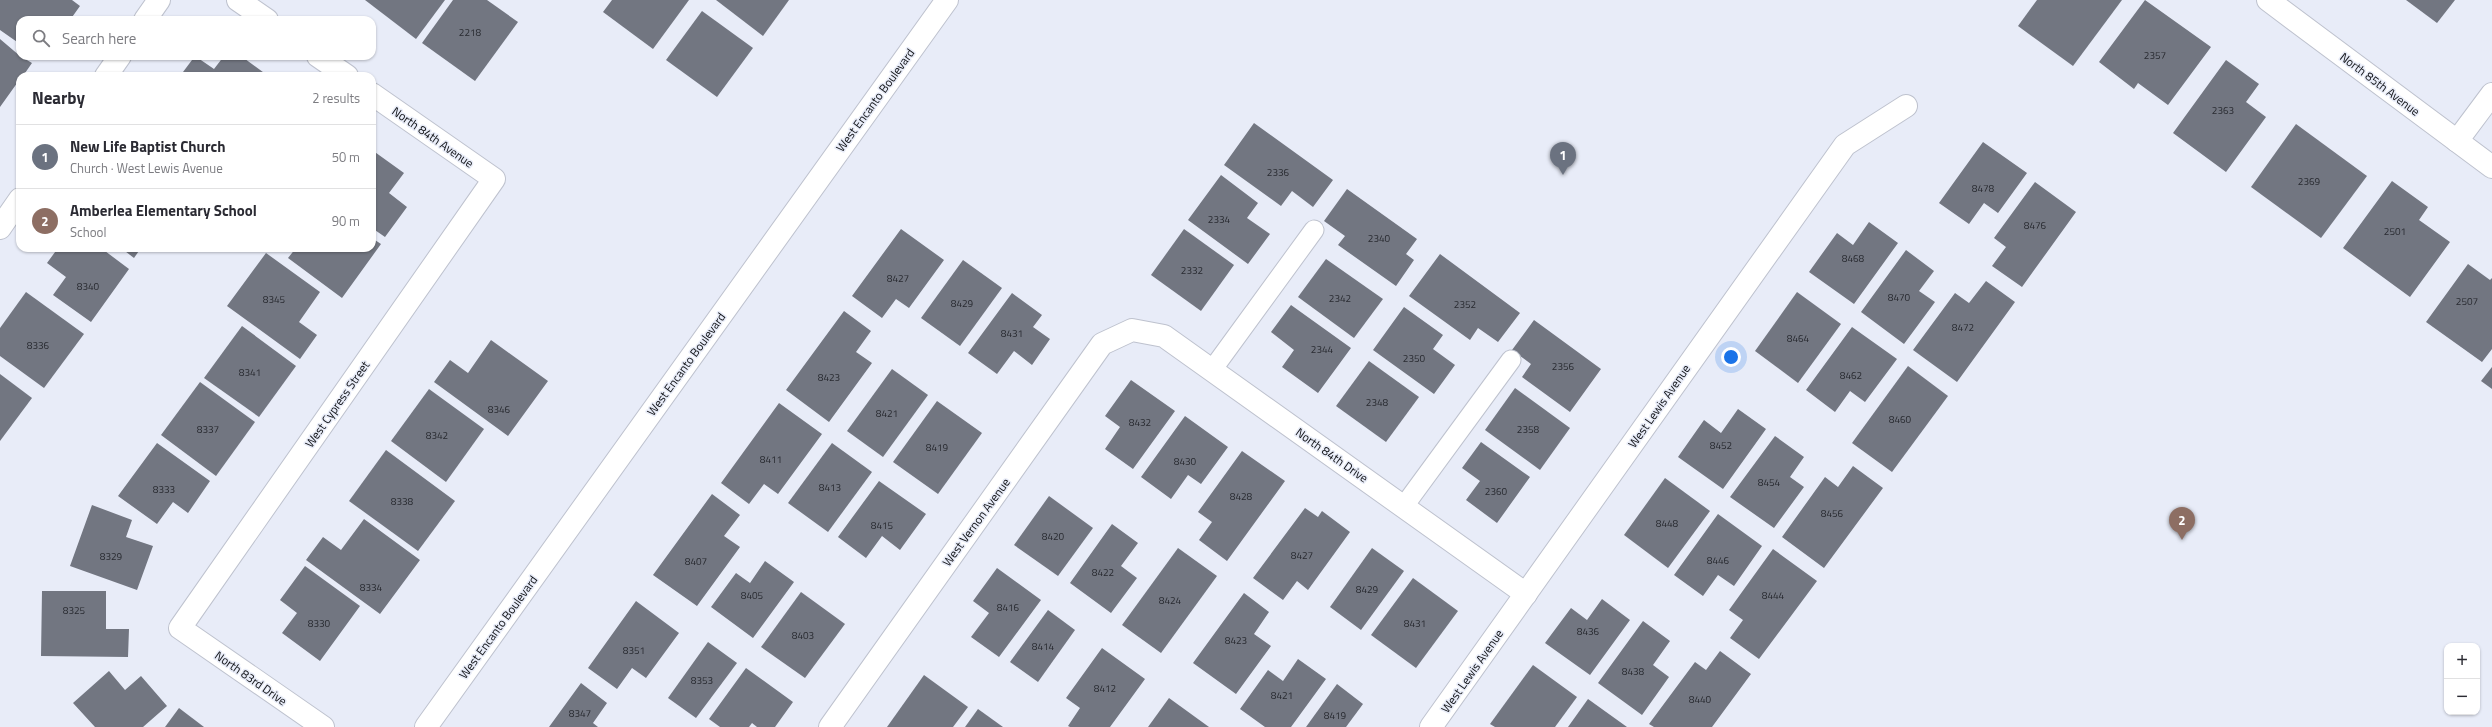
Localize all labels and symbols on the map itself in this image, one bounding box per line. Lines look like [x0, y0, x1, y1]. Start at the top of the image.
house number: 2218 [459, 25, 482, 40]
street label: West Encanto Boulevard [831, 44, 919, 156]
street label: North 85th Avenue [2336, 47, 2424, 121]
house number: 2357 [2144, 48, 2166, 63]
street label: North 84th Avenue [388, 102, 478, 172]
house number: 2363 [2212, 103, 2234, 118]
pin: 1 [1550, 142, 1576, 175]
house number: 2336 [1267, 165, 1290, 180]
house number: 2369 [2298, 174, 2321, 189]
house number: 8478 [1972, 181, 1995, 196]
house number: 2334 [1208, 212, 1231, 227]
house number: 8476 [2024, 218, 2047, 233]
house number: 2501 [2384, 224, 2406, 239]
house number: 2340 [1368, 231, 1391, 246]
house number: 8468 [1842, 251, 1865, 266]
house number: 2332 [1181, 263, 1203, 278]
house number: 8427 [887, 271, 909, 286]
house number: 8340 [77, 279, 100, 294]
house number: 8470 [1888, 290, 1911, 305]
house number: 2342 [1329, 291, 1351, 306]
house number: 8345 [263, 292, 286, 307]
house number: 2507 [2456, 294, 2478, 309]
house number: 8429 [951, 296, 974, 311]
house number: 2352 [1454, 297, 1476, 312]
street label: West Encanto Boulevard [642, 308, 730, 420]
house number: 8472 [1952, 320, 1974, 335]
house number: 8431 [1001, 326, 1023, 341]
house number: 8464 [1787, 331, 1810, 346]
house number: 8336 [27, 338, 50, 353]
house number: 2344 [1311, 342, 1334, 357]
your location [1721, 347, 1741, 367]
house number: 2350 [1403, 351, 1426, 366]
street label: West Cypress Street [300, 356, 375, 451]
house number: 2356 [1552, 359, 1575, 374]
street label: West Lewis Avenue [1623, 360, 1695, 452]
house number: 8341 [239, 365, 261, 380]
house number: 8462 [1840, 368, 1862, 383]
house number: 8423 [818, 370, 840, 385]
house number: 2348 [1366, 395, 1389, 410]
house number: 8346 [488, 402, 511, 417]
house number: 8421 [876, 406, 898, 421]
house number: 8460 [1889, 412, 1912, 427]
house number: 8432 [1129, 415, 1151, 430]
house number: 8337 [197, 422, 219, 437]
house number: 2358 [1517, 422, 1540, 437]
street label: North 84th Drive [1292, 423, 1372, 487]
house number: 8342 [426, 428, 448, 443]
house number: 8452 [1710, 438, 1732, 453]
house number: 8419 [926, 440, 949, 455]
house number: 8411 [760, 452, 782, 467]
house number: 8430 [1174, 454, 1197, 469]
street label: West Vernon Avenue [937, 474, 1015, 570]
house number: 8454 [1758, 475, 1781, 490]
house number: 8413 [819, 480, 841, 495]
house number: 8333 [153, 482, 175, 497]
house number: 2360 [1485, 484, 1508, 499]
house number: 8428 [1230, 489, 1253, 504]
house number: 8338 [391, 494, 414, 509]
house number: 8456 [1821, 506, 1844, 521]
pin: 2 [2169, 507, 2195, 540]
house number: 8448 [1656, 516, 1679, 531]
house number: 8415 [871, 518, 894, 533]
house number: 8420 [1042, 529, 1065, 544]
house number: 8427 [1291, 548, 1313, 563]
house number: 8329 [100, 549, 123, 564]
house number: 8446 [1707, 553, 1730, 568]
house number: 8407 [685, 554, 707, 569]
house number: 8422 [1092, 565, 1114, 580]
street label: West Encanto Boulevard [454, 571, 542, 683]
house number: 8334 [360, 580, 383, 595]
house number: 8429 [1356, 582, 1379, 597]
house number: 8405 [741, 588, 764, 603]
house number: 8444 [1762, 588, 1785, 603]
house number: 8424 [1159, 593, 1182, 608]
house number: 8416 [997, 600, 1020, 615]
house number: 8325 [63, 603, 86, 618]
house number: 8330 [308, 616, 331, 631]
house number: 8431 [1404, 616, 1426, 631]
house number: 8436 [1577, 624, 1600, 639]
street label: West Lewis Avenue [1436, 625, 1508, 717]
house number: 8403 [792, 628, 814, 643]
house number: 8423 [1225, 633, 1247, 648]
house number: 8414 [1032, 639, 1055, 654]
house number: 8351 [623, 643, 645, 658]
street label: North 83rd Drive [211, 646, 291, 710]
house number: 8438 [1622, 664, 1645, 679]
house number: 8353 [691, 673, 713, 688]
house number: 8412 [1094, 681, 1116, 696]
house number: 8421 [1271, 688, 1293, 703]
house number: 8440 [1689, 692, 1712, 707]
house number: 8347 [569, 706, 591, 721]
house number: 8419 [1324, 708, 1347, 723]

